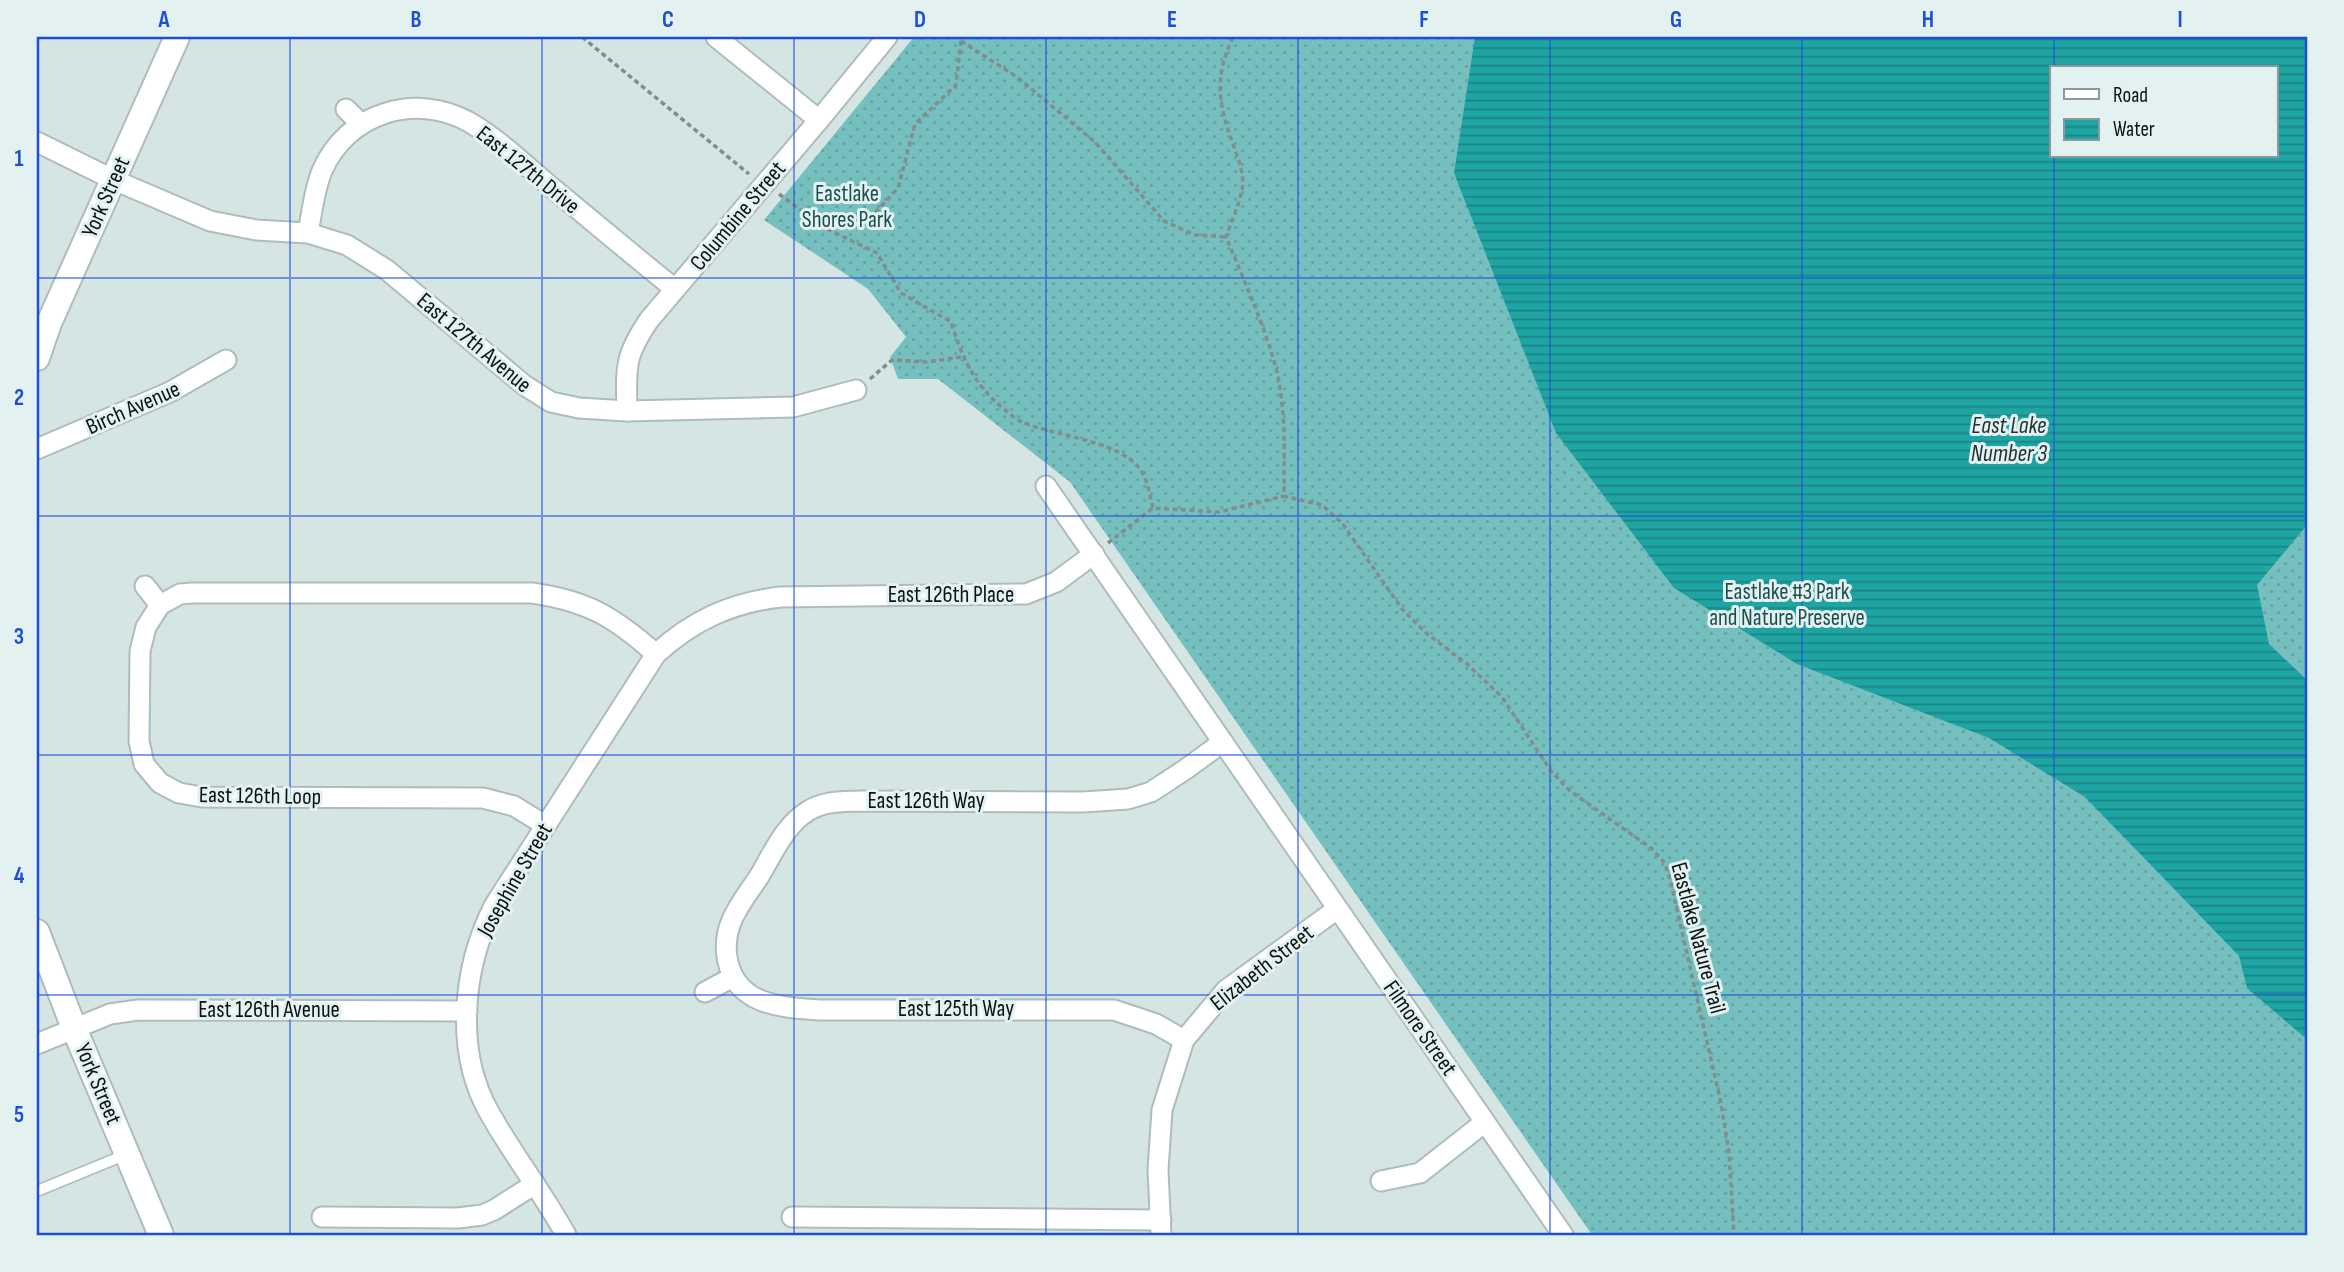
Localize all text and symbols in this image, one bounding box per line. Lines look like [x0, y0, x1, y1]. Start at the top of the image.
text: A [158, 6, 171, 34]
text: B [411, 6, 422, 34]
text: C [662, 6, 674, 34]
text: D [914, 6, 926, 34]
text: E [1167, 6, 1177, 34]
text: F [1419, 6, 1429, 34]
text: G [1670, 6, 1682, 34]
text: H [1922, 6, 1934, 34]
text: I [2177, 6, 2183, 34]
legend [2050, 66, 2278, 158]
text: Road [2113, 83, 2148, 108]
text: Water [2113, 117, 2155, 142]
street label: East 127th Drive [471, 120, 585, 220]
text: 1 [14, 145, 24, 173]
street label: York Street [76, 152, 136, 242]
street label: Columbine Street [684, 156, 792, 276]
park label: Eastlake Shores Park [802, 180, 892, 234]
street label: East 127th Avenue [411, 287, 537, 399]
street label: Birch Avenue [82, 375, 184, 441]
text: 2 [14, 384, 24, 412]
water label: East Lake Number 3 [1971, 411, 2047, 468]
park label: Eastlake #3 Park and Nature Preserve [1709, 578, 1865, 632]
street label: East 126th Place [888, 581, 1014, 609]
text: 3 [14, 623, 24, 651]
street label: East 126th Loop [199, 781, 321, 811]
street label: East 126th Way [867, 787, 985, 815]
street label: Josephine Street [471, 818, 559, 943]
street label: Eastlake Nature Trail [1664, 859, 1732, 1017]
text: 4 [14, 862, 25, 890]
street label: Elizabeth Street [1205, 919, 1319, 1017]
street label: Filmore Street [1377, 975, 1463, 1081]
street label: East 125th Way [898, 995, 1014, 1023]
street label: East 126th Avenue [198, 996, 340, 1024]
street label: York Street [68, 1039, 128, 1129]
text: 5 [14, 1101, 24, 1129]

